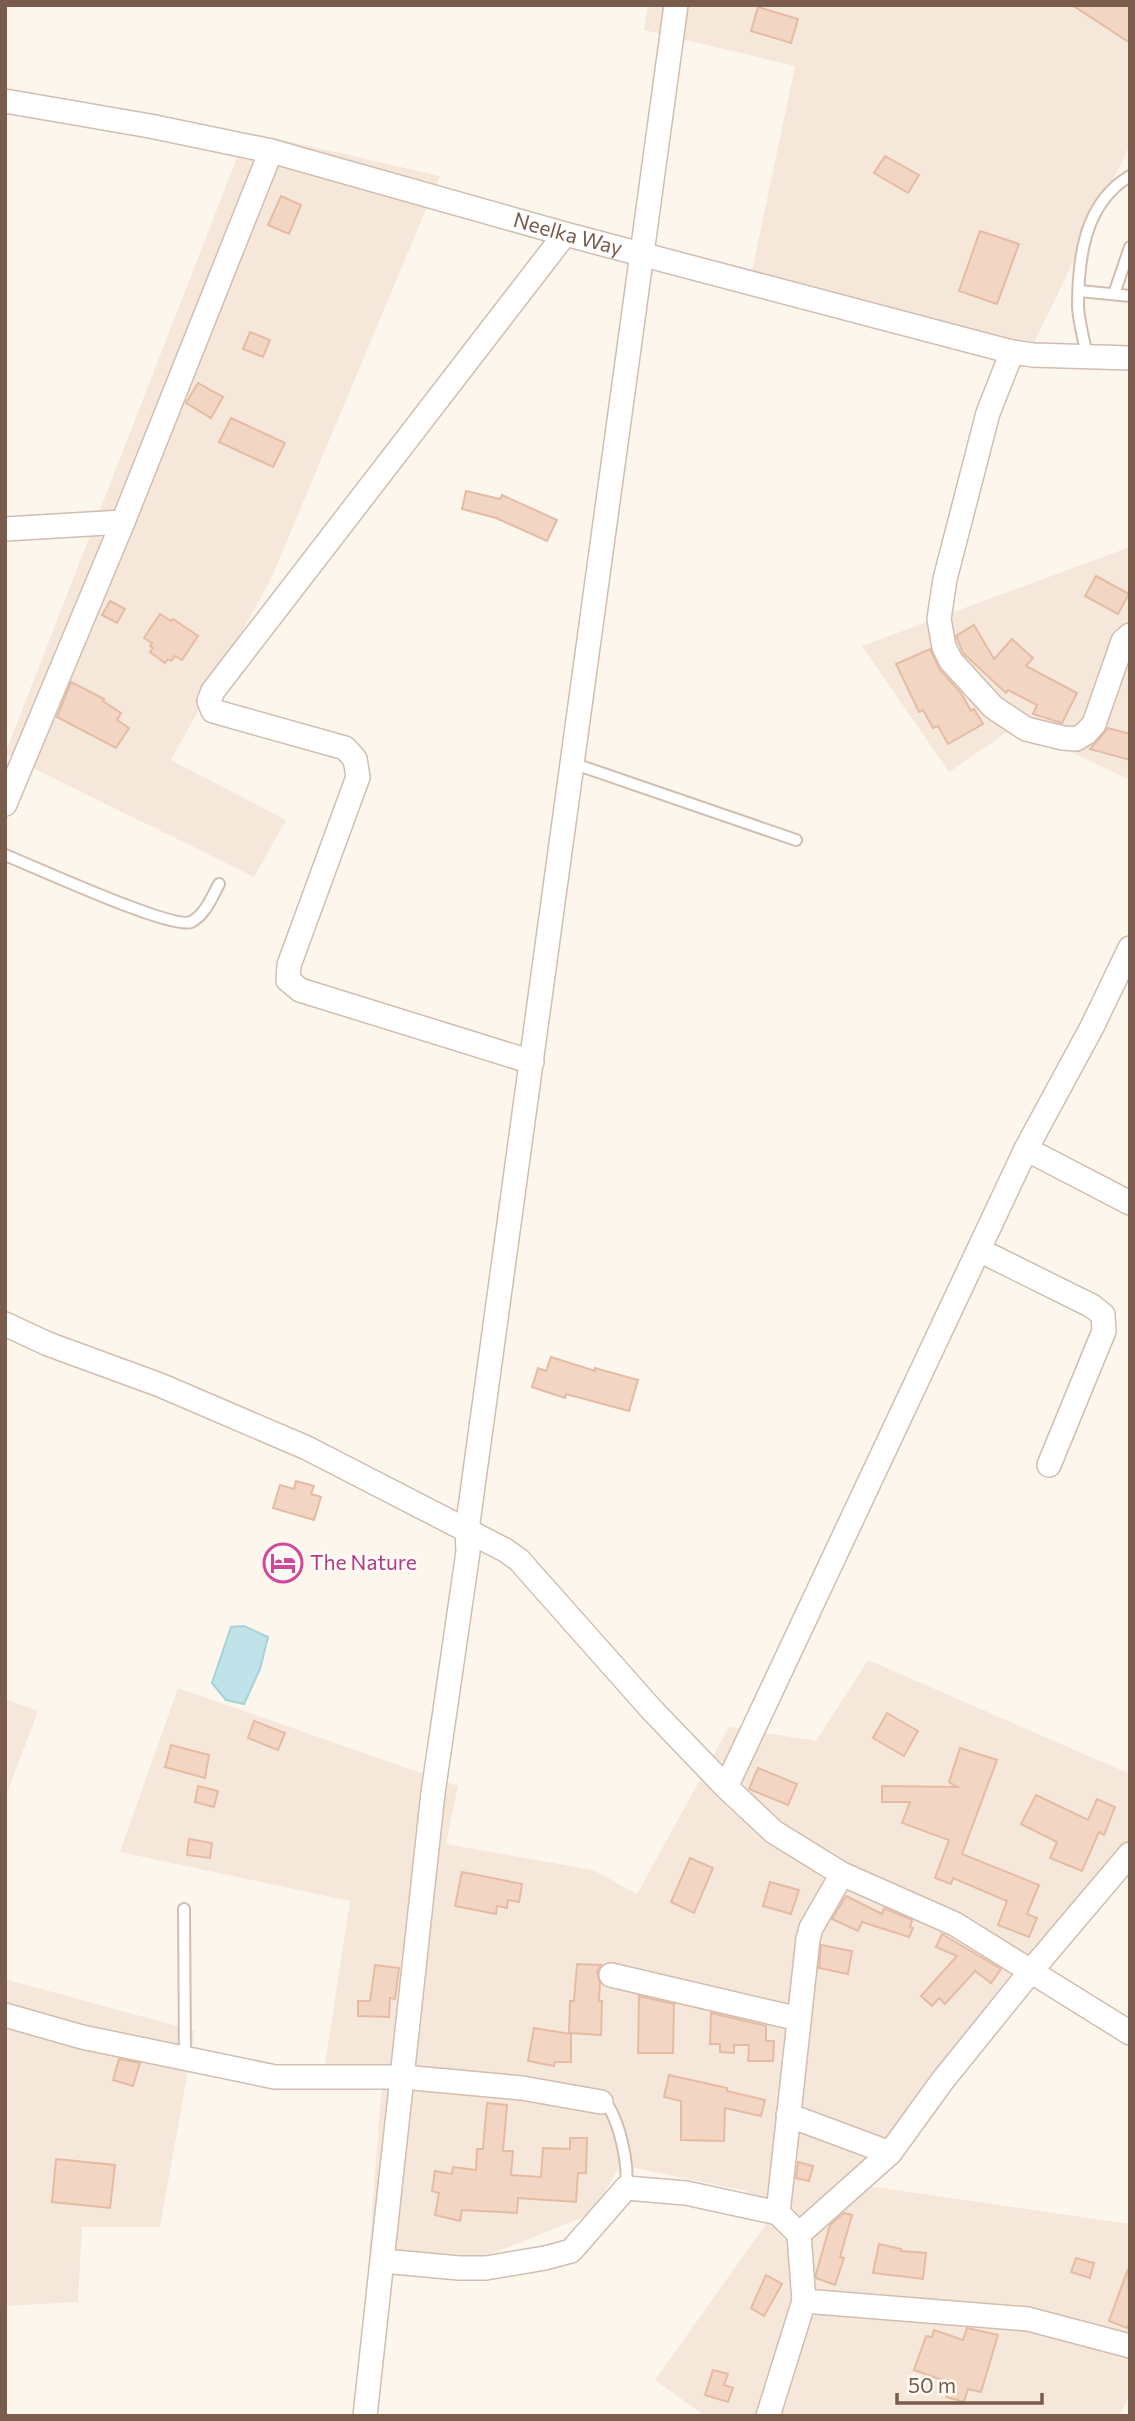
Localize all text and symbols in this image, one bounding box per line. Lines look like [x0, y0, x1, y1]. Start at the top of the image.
street label: Neelka Way [511, 206, 625, 260]
hotel icon: The Nature [262, 1542, 304, 1584]
place label: The Nature [310, 1549, 417, 1574]
scale bar [897, 2362, 1042, 2406]
text: 50 m [908, 2372, 956, 2397]

